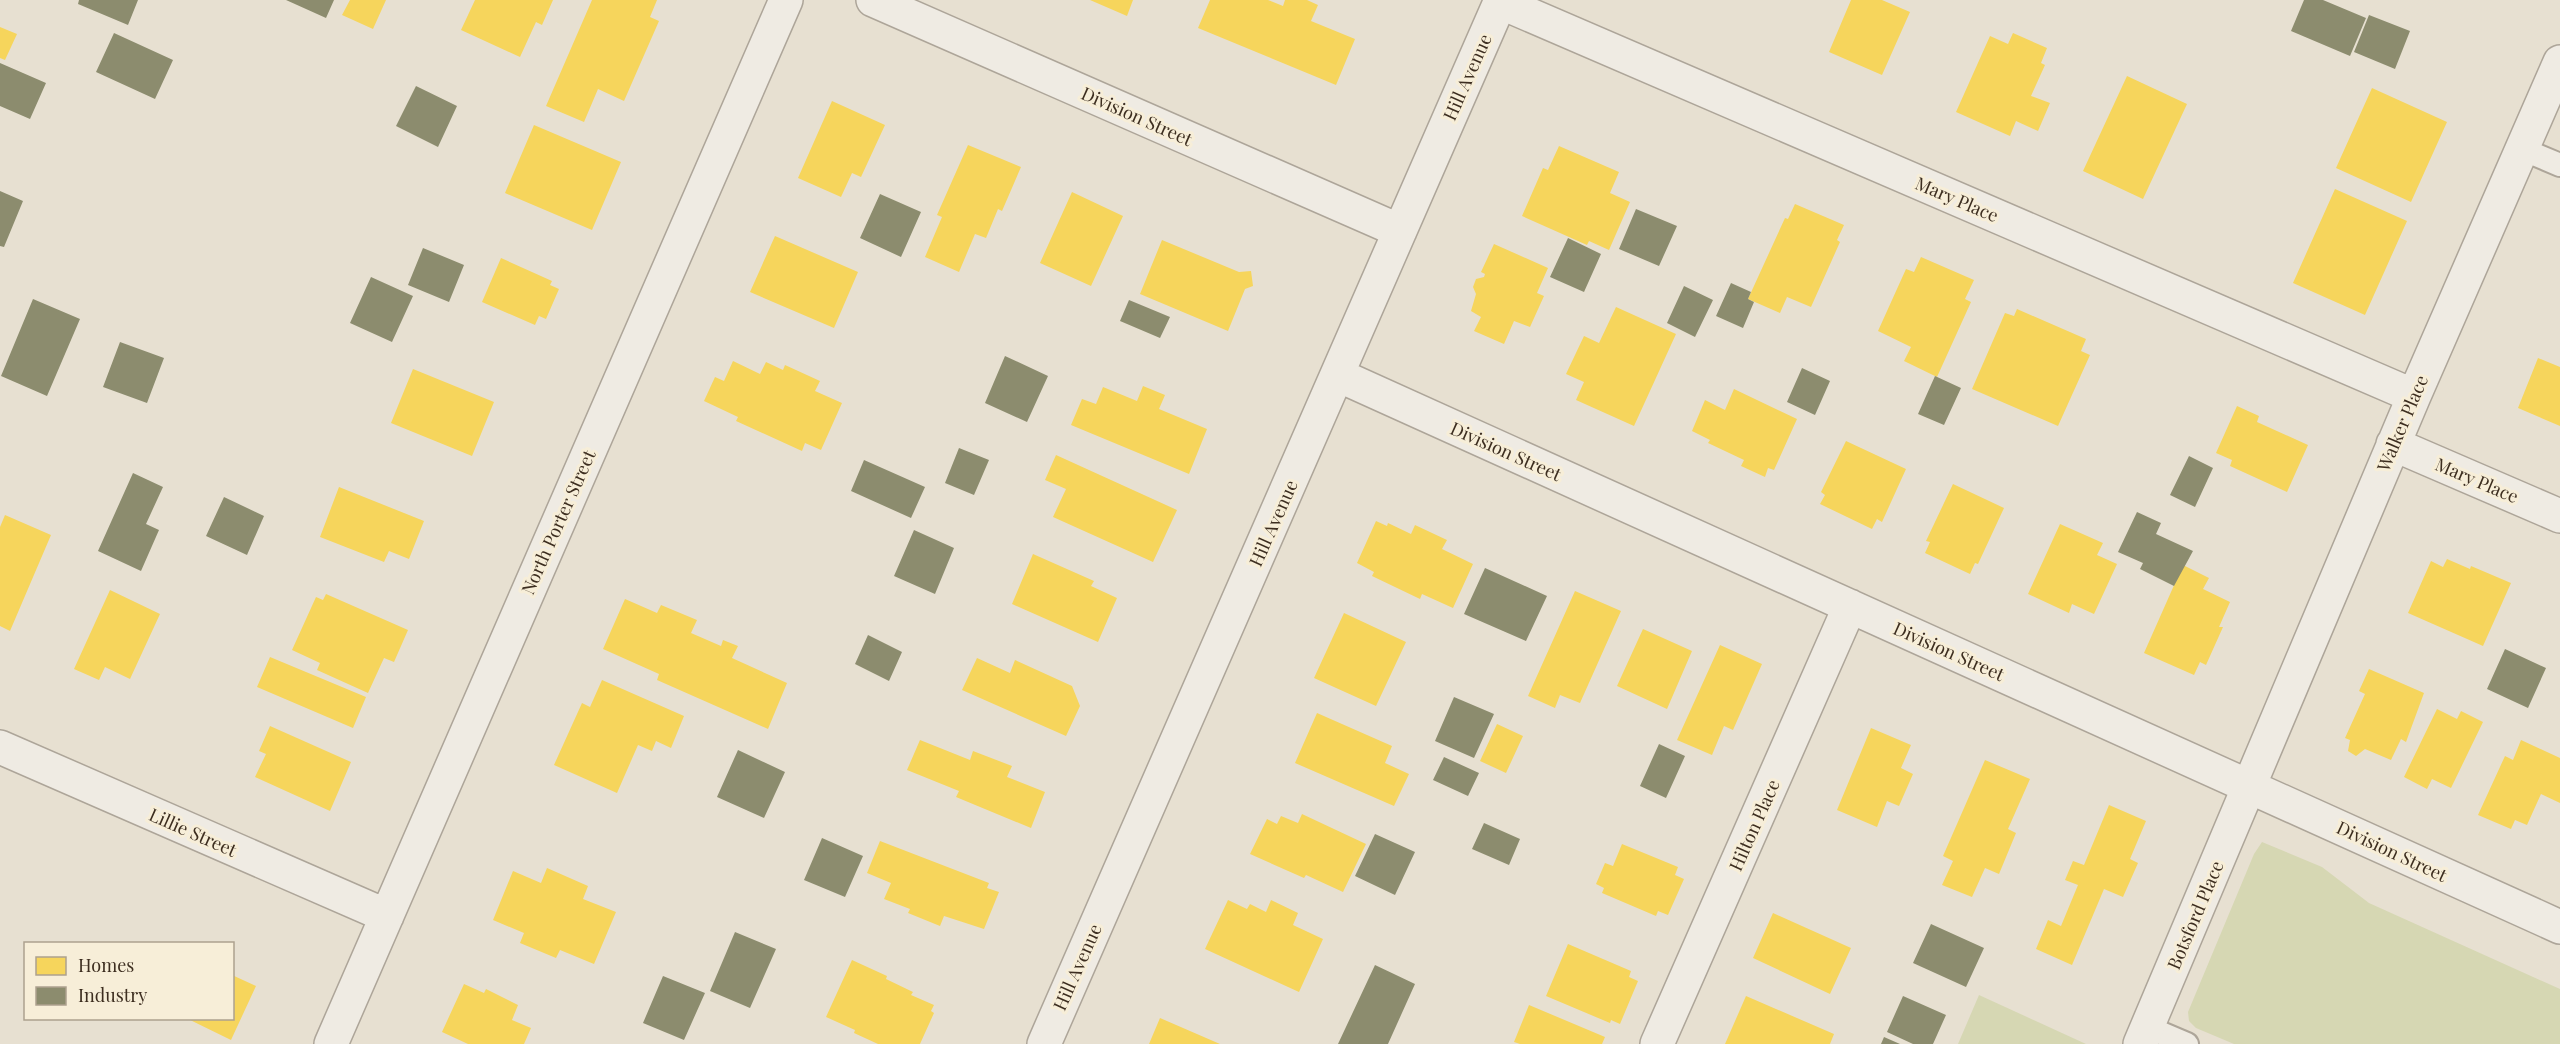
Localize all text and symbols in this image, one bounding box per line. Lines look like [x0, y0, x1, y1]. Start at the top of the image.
street label: Hill Avenue [1437, 30, 1497, 124]
street label: Division Street [1078, 81, 1197, 151]
street label: Mary Place [1912, 171, 2002, 227]
street label: Walker Place [2371, 371, 2433, 476]
street label: Division Street [1447, 416, 1566, 486]
street label: North Porter Street [515, 445, 601, 598]
street label: Mary Place [2432, 452, 2522, 508]
street label: Hill Avenue [1243, 476, 1303, 570]
street label: Division Street [1890, 616, 2009, 686]
street label: Hilton Place [1723, 775, 1785, 875]
street label: Lillie Street [145, 802, 241, 862]
street label: Division Street [2333, 815, 2452, 887]
street label: Botsford Place [2161, 857, 2229, 973]
street label: Hill Avenue [1047, 920, 1107, 1014]
legend [24, 942, 234, 1020]
text: Homes [78, 953, 134, 977]
text: Industry [78, 983, 147, 1007]

